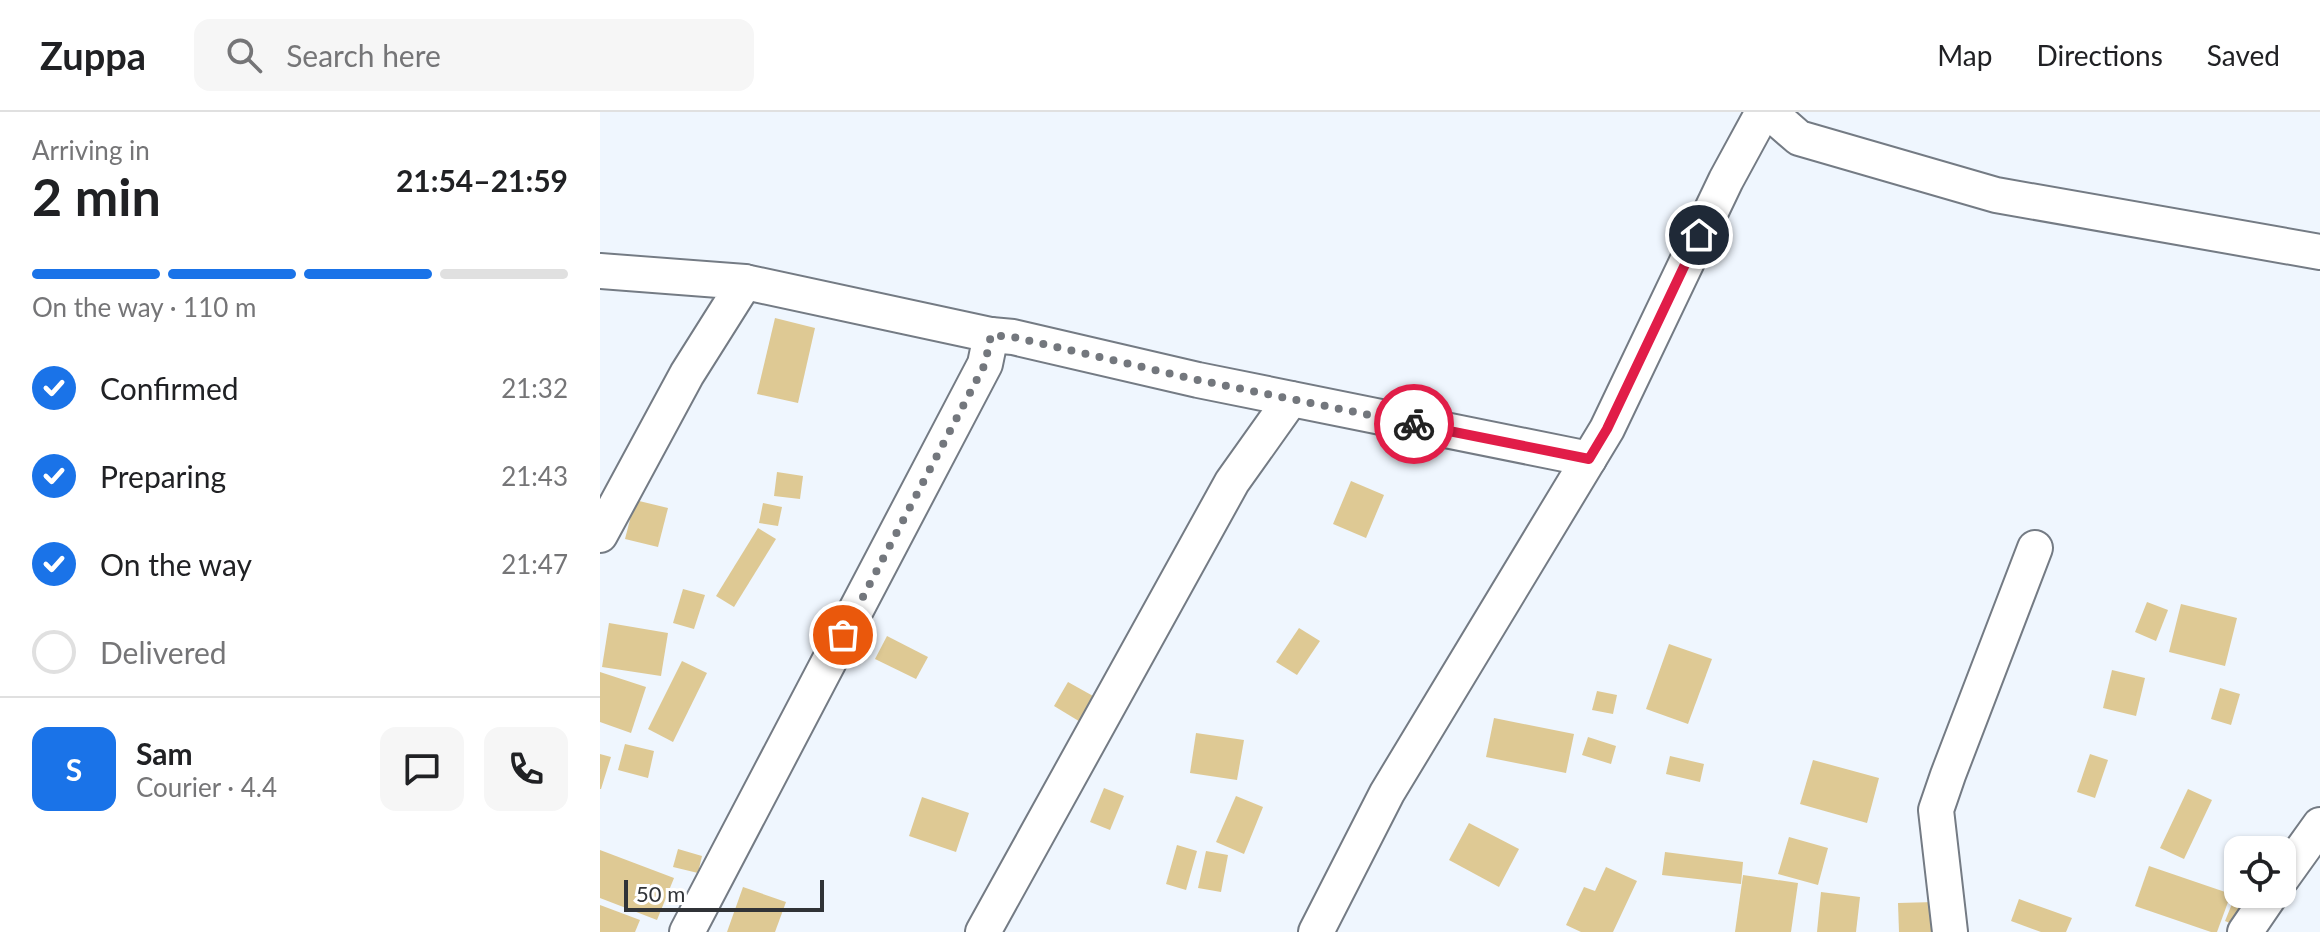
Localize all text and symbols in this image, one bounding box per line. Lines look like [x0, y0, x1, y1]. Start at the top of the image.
search box [194, 19, 754, 91]
text: Zuppa [40, 32, 146, 78]
icon: search [222, 33, 266, 77]
text: Search here [286, 37, 441, 73]
text: Map [1937, 38, 1992, 72]
text: Directions [2036, 38, 2163, 72]
text: Saved [2207, 38, 2280, 72]
text: Arriving in [32, 134, 150, 166]
text: 21:54–21:59 [396, 162, 568, 198]
text: 2 min [32, 165, 161, 227]
pin [1665, 201, 1733, 269]
icon: home [1677, 213, 1721, 257]
text: On the way · 110 m [32, 291, 256, 323]
icon: check [32, 366, 76, 410]
text: Confirmed [100, 370, 239, 406]
text: 21:32 [501, 372, 568, 404]
courier [1374, 384, 1454, 464]
icon: bike [1392, 402, 1436, 446]
icon: check [32, 454, 76, 498]
text: Preparing [100, 458, 226, 494]
text: 21:43 [501, 460, 568, 492]
icon: check [32, 542, 76, 586]
text: On the way [100, 546, 252, 582]
text: 21:47 [501, 548, 568, 580]
pin [809, 601, 877, 669]
icon: bag [821, 613, 865, 657]
text: Delivered [100, 634, 227, 670]
button: chat [380, 727, 464, 811]
button: phone [484, 727, 568, 811]
text: Sam [136, 735, 193, 771]
text: S [66, 751, 82, 787]
text: Courier · 4.4 [136, 771, 277, 803]
map controls [2224, 836, 2296, 908]
button: locate [2224, 836, 2296, 908]
scale bar [624, 876, 824, 912]
text: 50 m [636, 880, 685, 907]

